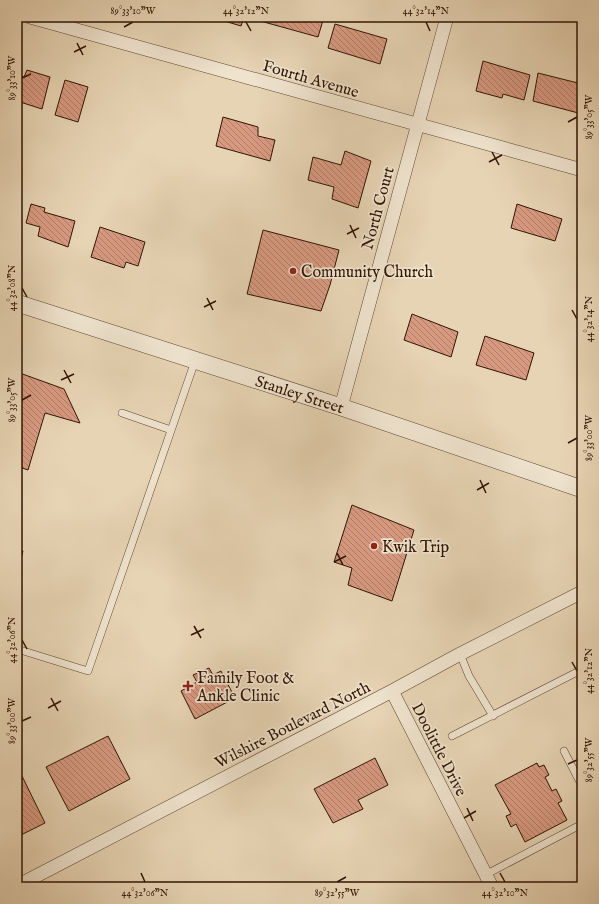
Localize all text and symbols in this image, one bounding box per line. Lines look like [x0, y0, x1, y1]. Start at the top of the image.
text: 89°33'10"W [111, 5, 156, 18]
text: 44°32'12"N [223, 5, 269, 18]
text: 44°32'14"N [403, 5, 450, 18]
text: 89°33'10"W [6, 55, 19, 100]
street label: Fourth Avenue [260, 57, 361, 103]
text: 89°33'05"W [583, 94, 596, 139]
street label: North Court [358, 164, 400, 252]
place label: Community Church [301, 263, 433, 283]
text: 44°32'08"N [6, 264, 19, 311]
marker: Community Church [288, 266, 298, 276]
text: 44°32'14"N [583, 295, 596, 342]
street label: Stanley Street [252, 372, 346, 419]
text: 89°33'05"W [6, 377, 19, 422]
text: 89°33'00"W [583, 415, 596, 461]
place label: Kwik Trip [382, 538, 450, 558]
marker: Kwik Trip [369, 541, 379, 551]
text: 44°32'06"N [6, 616, 19, 663]
text: 44°32'12"N [583, 648, 596, 694]
place label: Family Foot & Ankle Clinic [196, 669, 294, 707]
street label: Wilshire Boulevard North [212, 678, 374, 774]
marker: Family Foot & Ankle Clinic [182, 680, 194, 692]
text: 89°33'00"W [6, 698, 19, 744]
street label: Doolittle Drive [406, 700, 470, 800]
text: 89°32'55"W [583, 737, 596, 782]
text: 44°32'06"N [122, 887, 169, 900]
text: 89°32'55"W [315, 887, 360, 900]
text: 44°32'10"N [482, 887, 529, 900]

